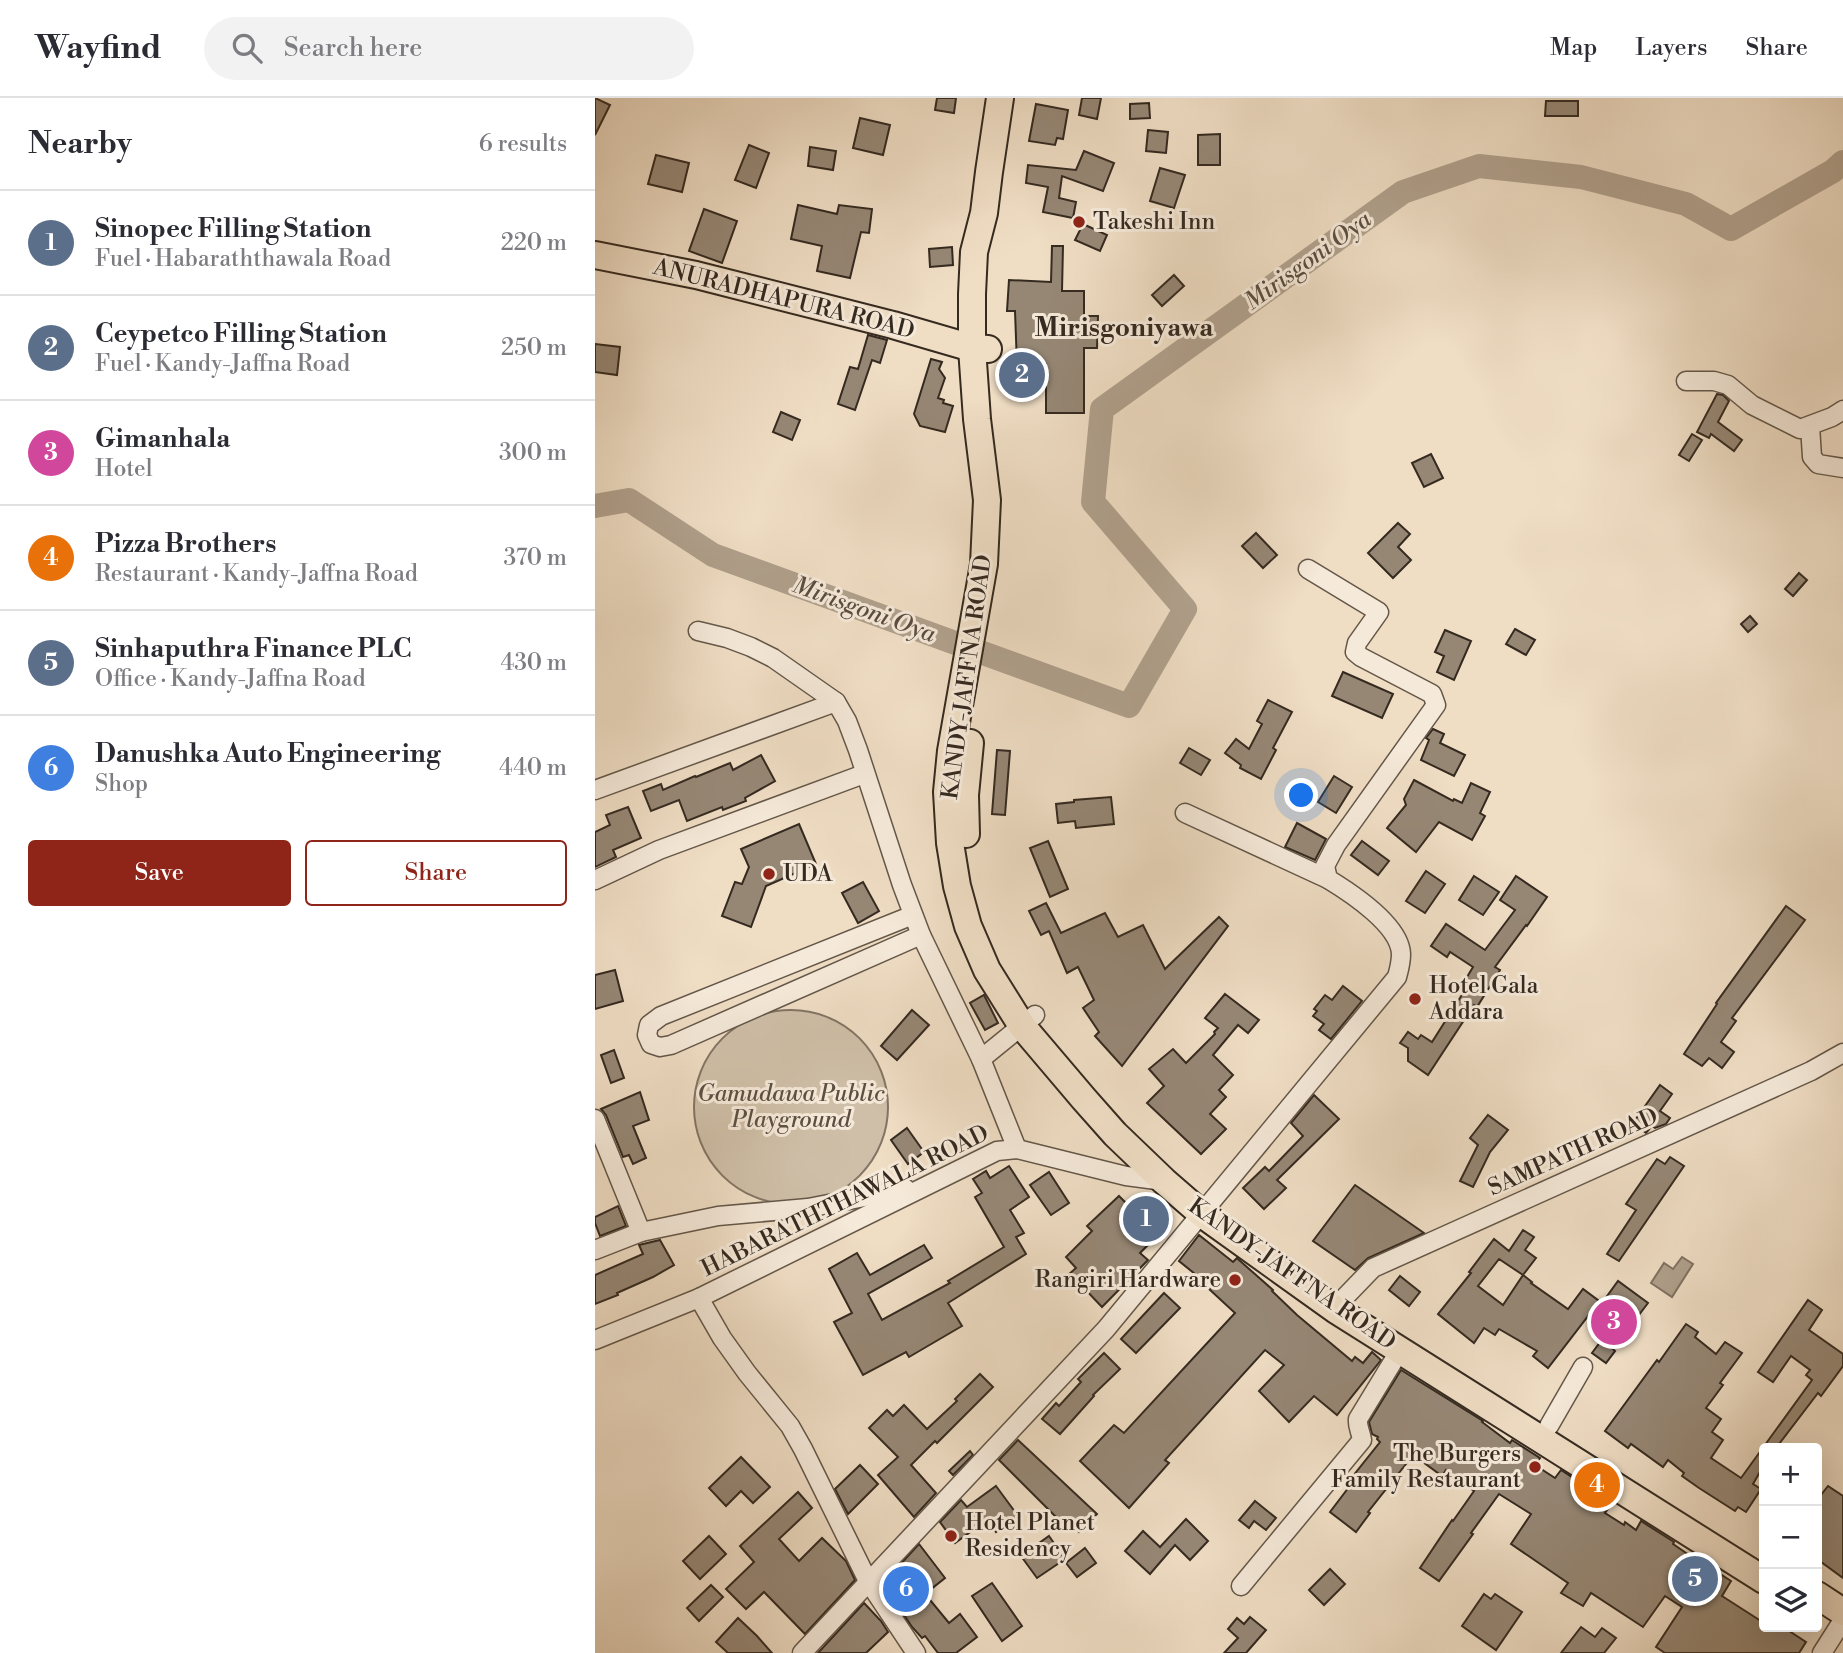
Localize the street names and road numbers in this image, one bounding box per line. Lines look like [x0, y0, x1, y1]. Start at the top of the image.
street label: ANURADHAPURA ROAD [650, 253, 917, 345]
street label: KANDY-JAFFNA ROAD [936, 553, 998, 801]
street label: SAMPATH ROAD [1484, 1102, 1662, 1202]
street label: HABARATHTHAWALA ROAD [697, 1119, 993, 1283]
street label: KANDY-JAFFNA ROAD [1183, 1192, 1401, 1356]

